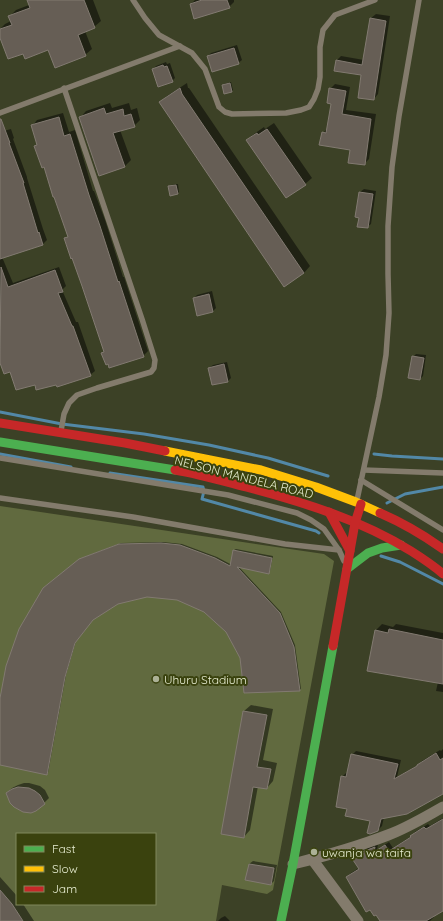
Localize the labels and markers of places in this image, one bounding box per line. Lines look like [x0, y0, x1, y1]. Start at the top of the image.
place label: Uhuru Stadium [164, 672, 247, 687]
marker: Uhuru Stadium [151, 674, 161, 684]
place label: uwanja wa taifa [322, 845, 411, 860]
marker: uwanja wa taifa [309, 847, 319, 857]

